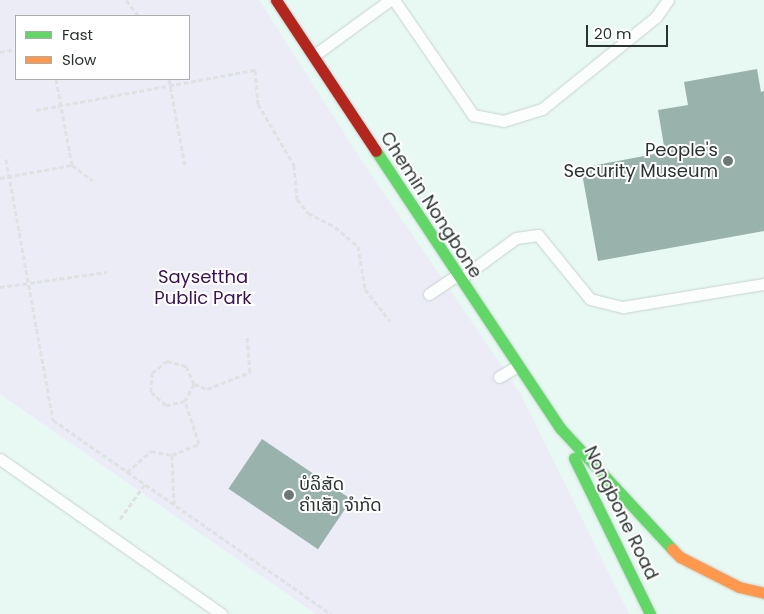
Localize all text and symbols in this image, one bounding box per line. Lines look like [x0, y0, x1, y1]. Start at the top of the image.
legend [15, 15, 190, 80]
scale bar [589, 15, 672, 47]
text: 20 m [594, 23, 632, 44]
text: Fast [62, 24, 93, 45]
text: Slow [62, 49, 96, 70]
street label: Chemin Nongbone [376, 128, 486, 282]
place label: People's Security Museum [564, 140, 718, 182]
marker: People's Security Museum [722, 155, 734, 167]
park label: Saysettha Public Park [154, 267, 252, 310]
street label: Nongbone Road [579, 443, 663, 583]
place label: ບໍລິສັດ ຄຳເສັງ ຈຳກັດ [299, 474, 382, 516]
marker: ບໍລິສັດ ຄຳເສັງ ຈຳກັດ [283, 489, 295, 501]

